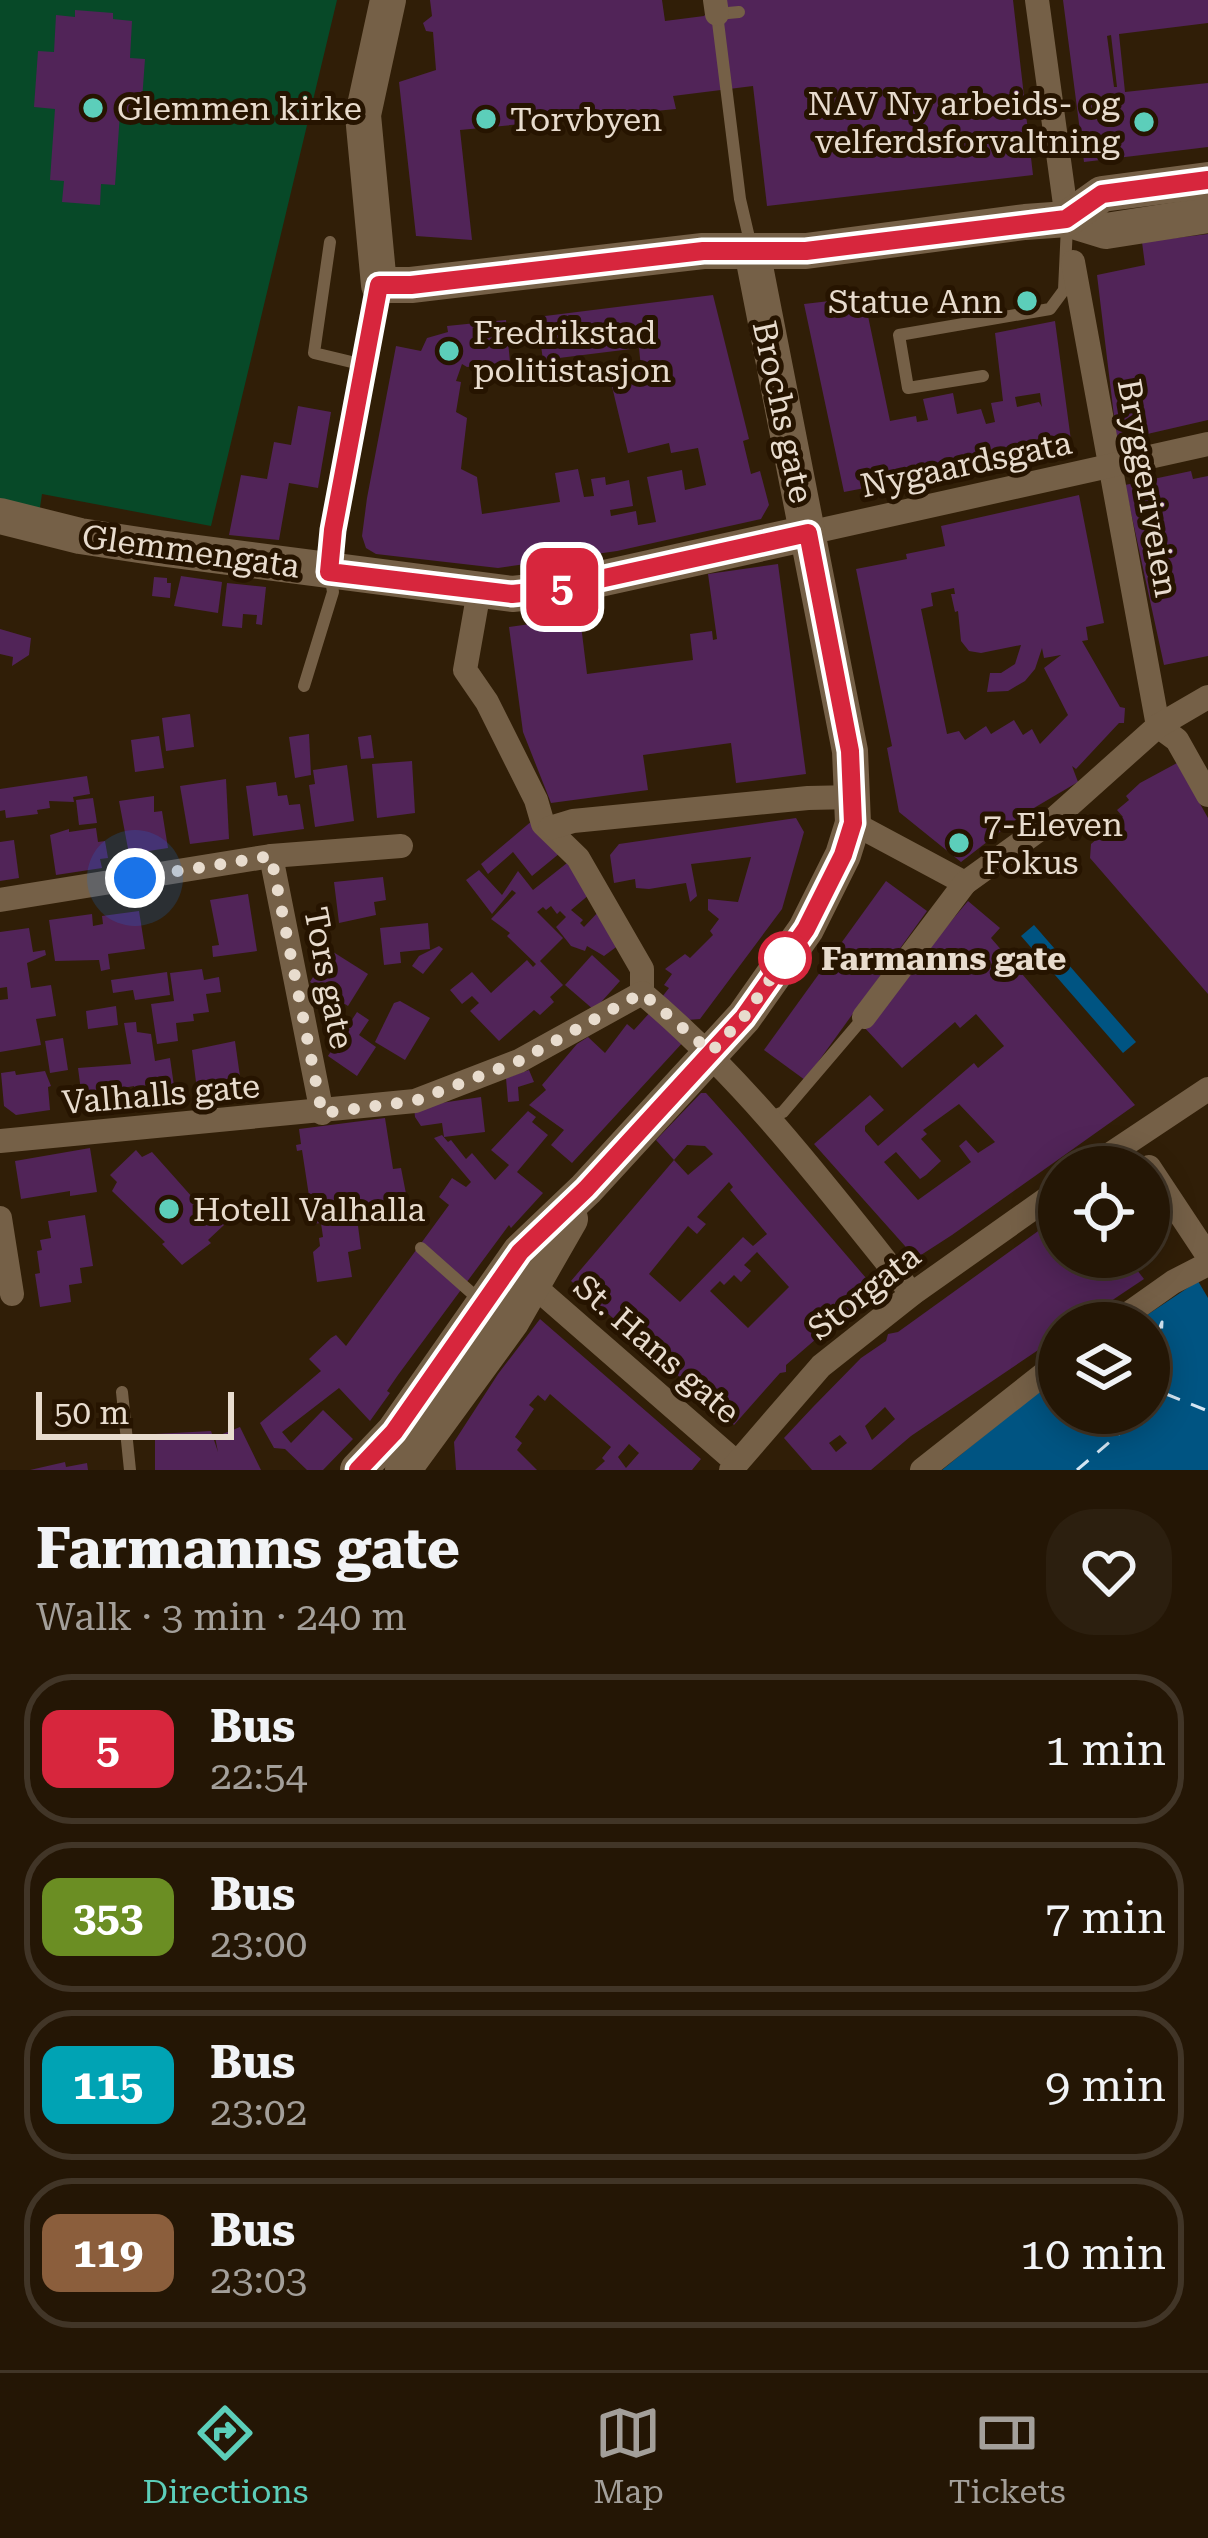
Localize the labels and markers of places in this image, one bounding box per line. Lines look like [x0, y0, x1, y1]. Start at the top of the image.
place label: NAV Ny arbeids- og velferdsforvaltning [808, 84, 1120, 161]
place label: Glemmen kirke [117, 89, 362, 128]
marker: Glemmen kirke [80, 95, 106, 121]
place label: Torvbyen [510, 100, 662, 139]
marker: Torvbyen [473, 106, 499, 132]
marker: NAV Ny arbeids- og velferdsforvaltning [1131, 109, 1157, 135]
place label: Statue Ann [828, 282, 1003, 321]
marker: Statue Ann [1014, 288, 1040, 314]
place label: Fredrikstad politistasjon [473, 313, 671, 390]
marker: Fredrikstad politistasjon [436, 338, 462, 364]
place label: 7-Eleven Fokus [983, 805, 1123, 882]
marker: 7-Eleven Fokus [946, 830, 972, 856]
marker: Farmanns gate [760, 933, 810, 983]
place label: Farmanns gate [821, 939, 1066, 978]
place label: Hotell Valhalla [193, 1190, 426, 1229]
marker: Hotell Valhalla [156, 1196, 182, 1222]

